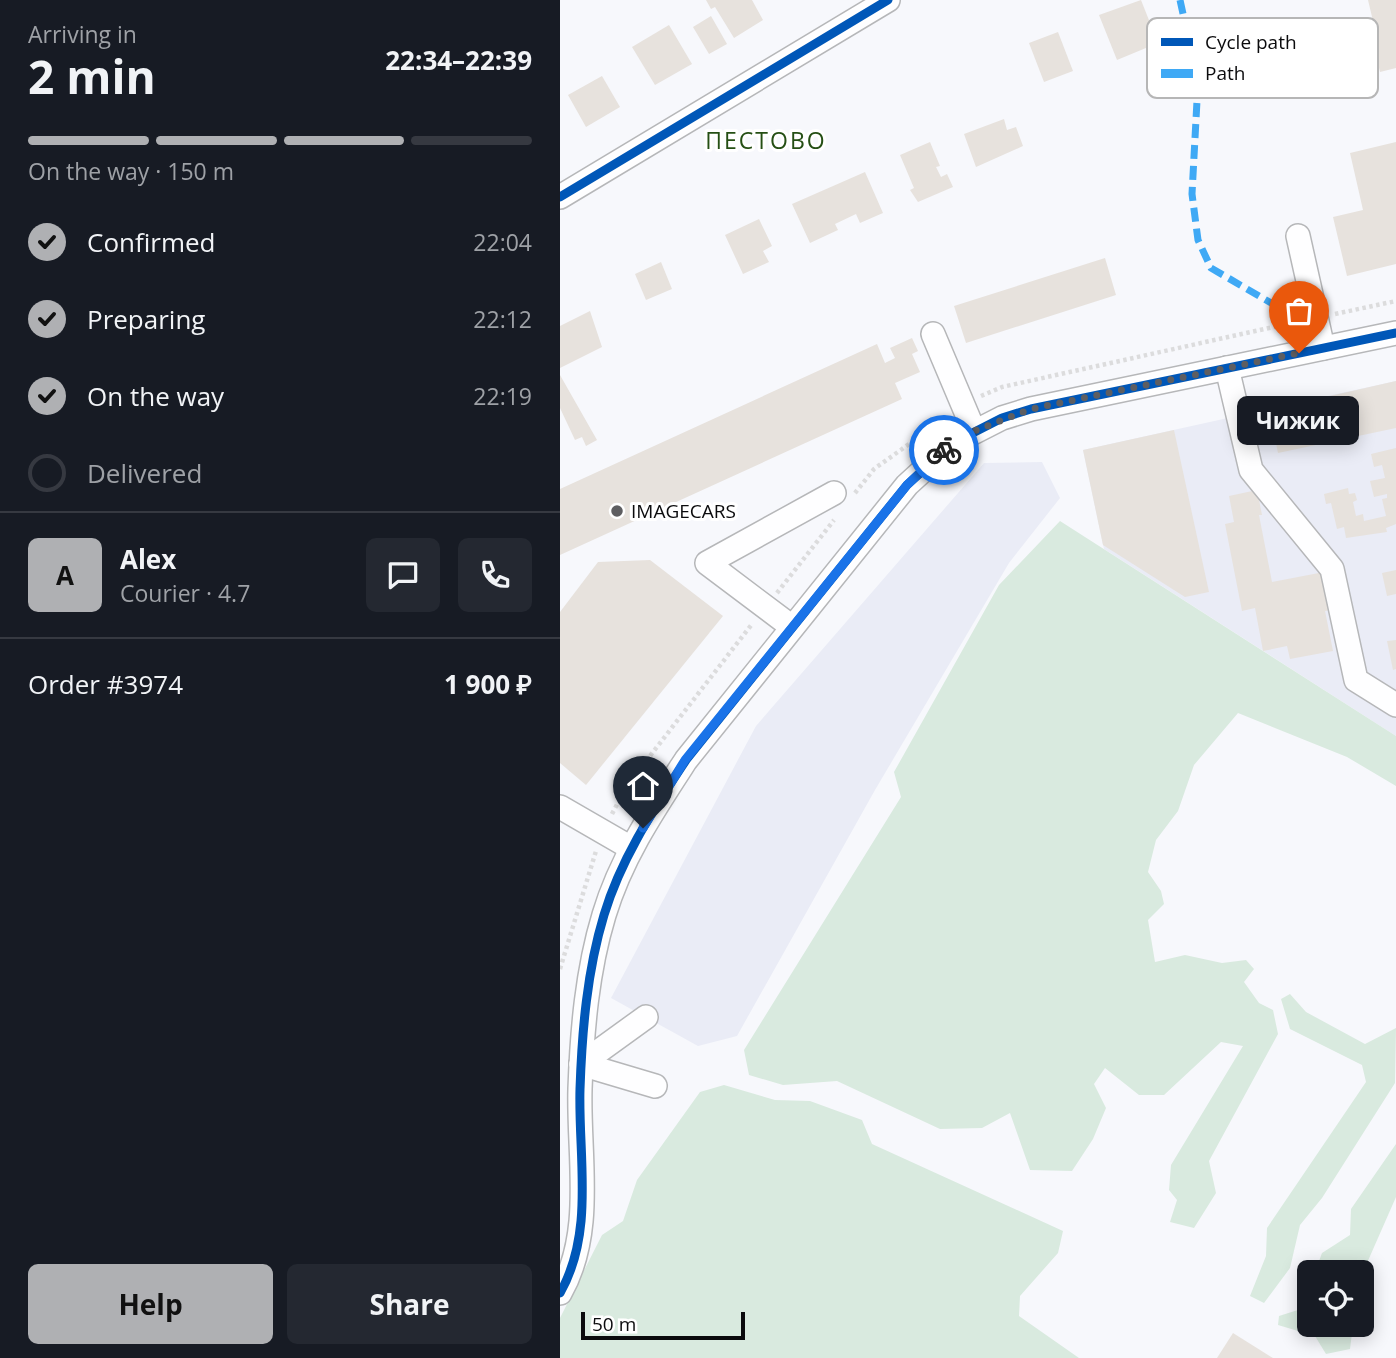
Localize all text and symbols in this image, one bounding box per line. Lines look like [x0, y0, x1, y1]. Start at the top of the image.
text: Arriving in [28, 18, 137, 50]
legend [1147, 18, 1378, 98]
text: Cycle path [1205, 29, 1297, 55]
text: 22:34–22:39 [385, 42, 532, 78]
text: 2 min [28, 45, 156, 107]
text: Path [1205, 60, 1245, 86]
district label: ПЕСТОВО [705, 124, 827, 156]
text: On the way · 150 m [28, 155, 234, 187]
icon: check [28, 223, 66, 261]
text: Confirmed [87, 224, 215, 260]
text: 22:04 [473, 226, 532, 258]
pin [1269, 281, 1329, 353]
icon: bag [1280, 292, 1318, 330]
icon: check [28, 300, 66, 338]
text: Preparing [87, 301, 205, 337]
text: 22:12 [473, 303, 532, 335]
icon: check [28, 377, 66, 415]
text: On the way [87, 378, 224, 414]
text: 22:19 [473, 380, 532, 412]
callout: Чижик [1238, 395, 1360, 444]
text: Чижик [1256, 404, 1340, 436]
courier [909, 415, 979, 485]
icon: bike [925, 431, 963, 469]
text: Delivered [87, 455, 202, 491]
place label: IMAGECARS [631, 498, 736, 524]
marker: IMAGECARS [609, 503, 625, 519]
button: chat [366, 538, 440, 612]
button: phone [458, 538, 532, 612]
text: Alex [120, 541, 176, 577]
text: A [56, 557, 74, 593]
text: Courier · 4.7 [120, 577, 250, 609]
text: Order #3974 [28, 666, 183, 702]
text: 1 900 ₽ [444, 666, 532, 702]
pin [613, 756, 673, 828]
icon: home [624, 767, 662, 805]
map controls [1297, 1260, 1374, 1337]
button: locate [1297, 1260, 1374, 1337]
button: Help [28, 1264, 273, 1344]
button: Share [287, 1264, 532, 1344]
scale bar [581, 1309, 746, 1341]
text: 50 m [592, 1311, 636, 1337]

